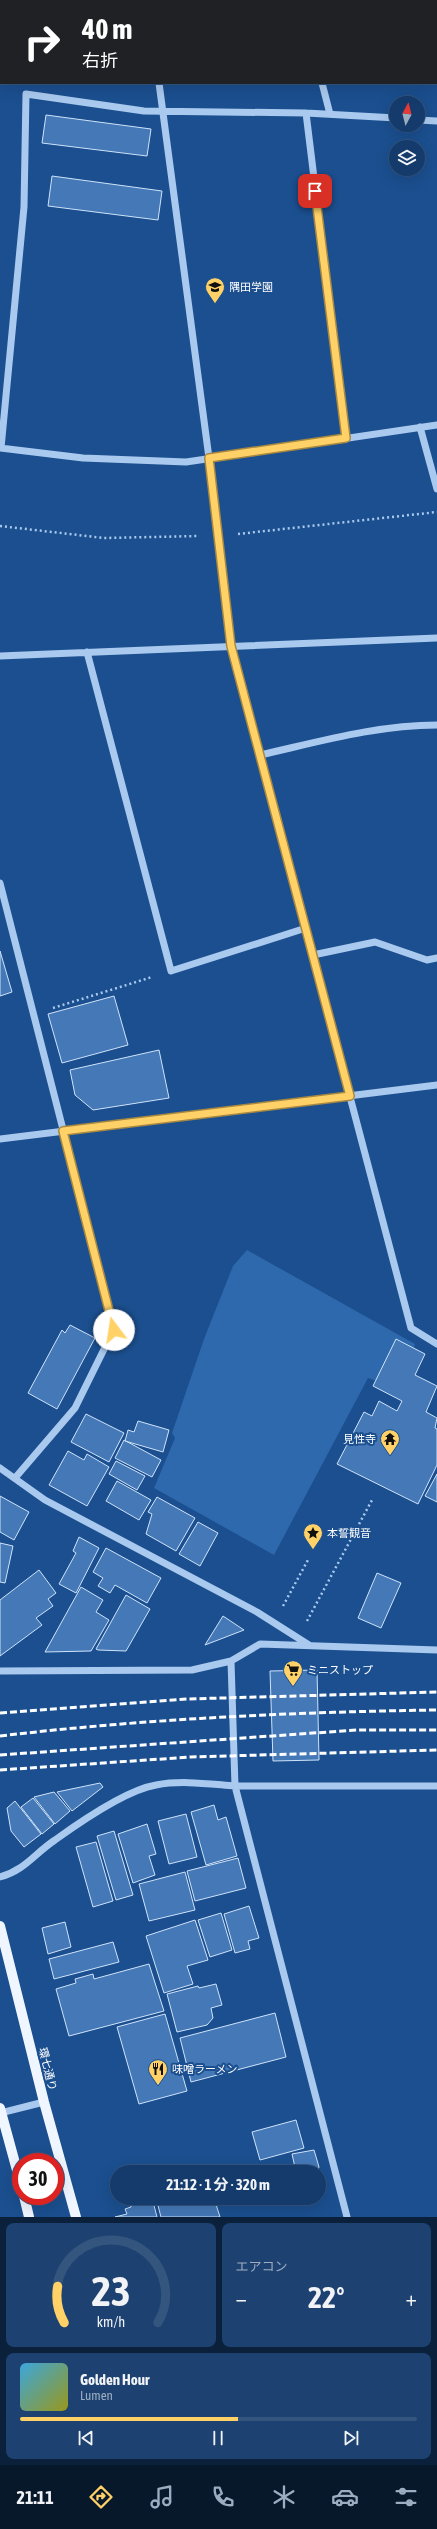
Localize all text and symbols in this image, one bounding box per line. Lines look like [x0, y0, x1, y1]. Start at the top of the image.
text: 40 m [82, 13, 132, 45]
icon: right [16, 16, 68, 68]
text: 右折 [82, 50, 118, 71]
north arrow [389, 96, 425, 132]
map controls [389, 96, 425, 176]
button: layers [389, 140, 425, 176]
pin [298, 174, 332, 208]
icon: arrive [304, 180, 326, 202]
school or university icon: 隅田学園 [204, 276, 226, 304]
place label: 隅田学園 [229, 281, 273, 293]
position arrow [93, 1309, 135, 1351]
temple icon: 見性寺 [379, 1428, 401, 1456]
place label: 見性寺 [343, 1433, 376, 1445]
place icon: 本誓観音 [302, 1522, 324, 1550]
place label: 本誓観音 [327, 1527, 371, 1539]
supermarket icon: ミニストップ [282, 1659, 304, 1687]
place label: ミニストップ [307, 1664, 373, 1676]
street label: 環七通り [37, 2046, 59, 2092]
restaurant icon: 味噌ラーメン [147, 2058, 169, 2086]
place label: 味噌ラーメン [172, 2063, 238, 2075]
speed limit sign: 30 [12, 2153, 64, 2205]
text: 21:12 · 1 分 · 320 m [166, 2176, 270, 2193]
text: エアコン [236, 2259, 288, 2274]
text: 23 [91, 2267, 130, 2315]
text: 22° [308, 2280, 344, 2314]
text: − [236, 2285, 247, 2311]
text: + [406, 2285, 417, 2311]
text: km/h [97, 2314, 125, 2330]
text: Golden Hour [80, 2371, 150, 2388]
text: Lumen [80, 2388, 113, 2403]
icon: previous [75, 2427, 97, 2449]
icon: pause [207, 2427, 229, 2449]
icon: next [340, 2427, 362, 2449]
icon: directions [87, 2483, 115, 2511]
icon: music [148, 2483, 176, 2511]
icon: phone [209, 2483, 237, 2511]
icon: climate [270, 2483, 298, 2511]
icon: car [331, 2483, 359, 2511]
icon: filters [392, 2483, 420, 2511]
text: 21:11 [17, 2487, 54, 2508]

